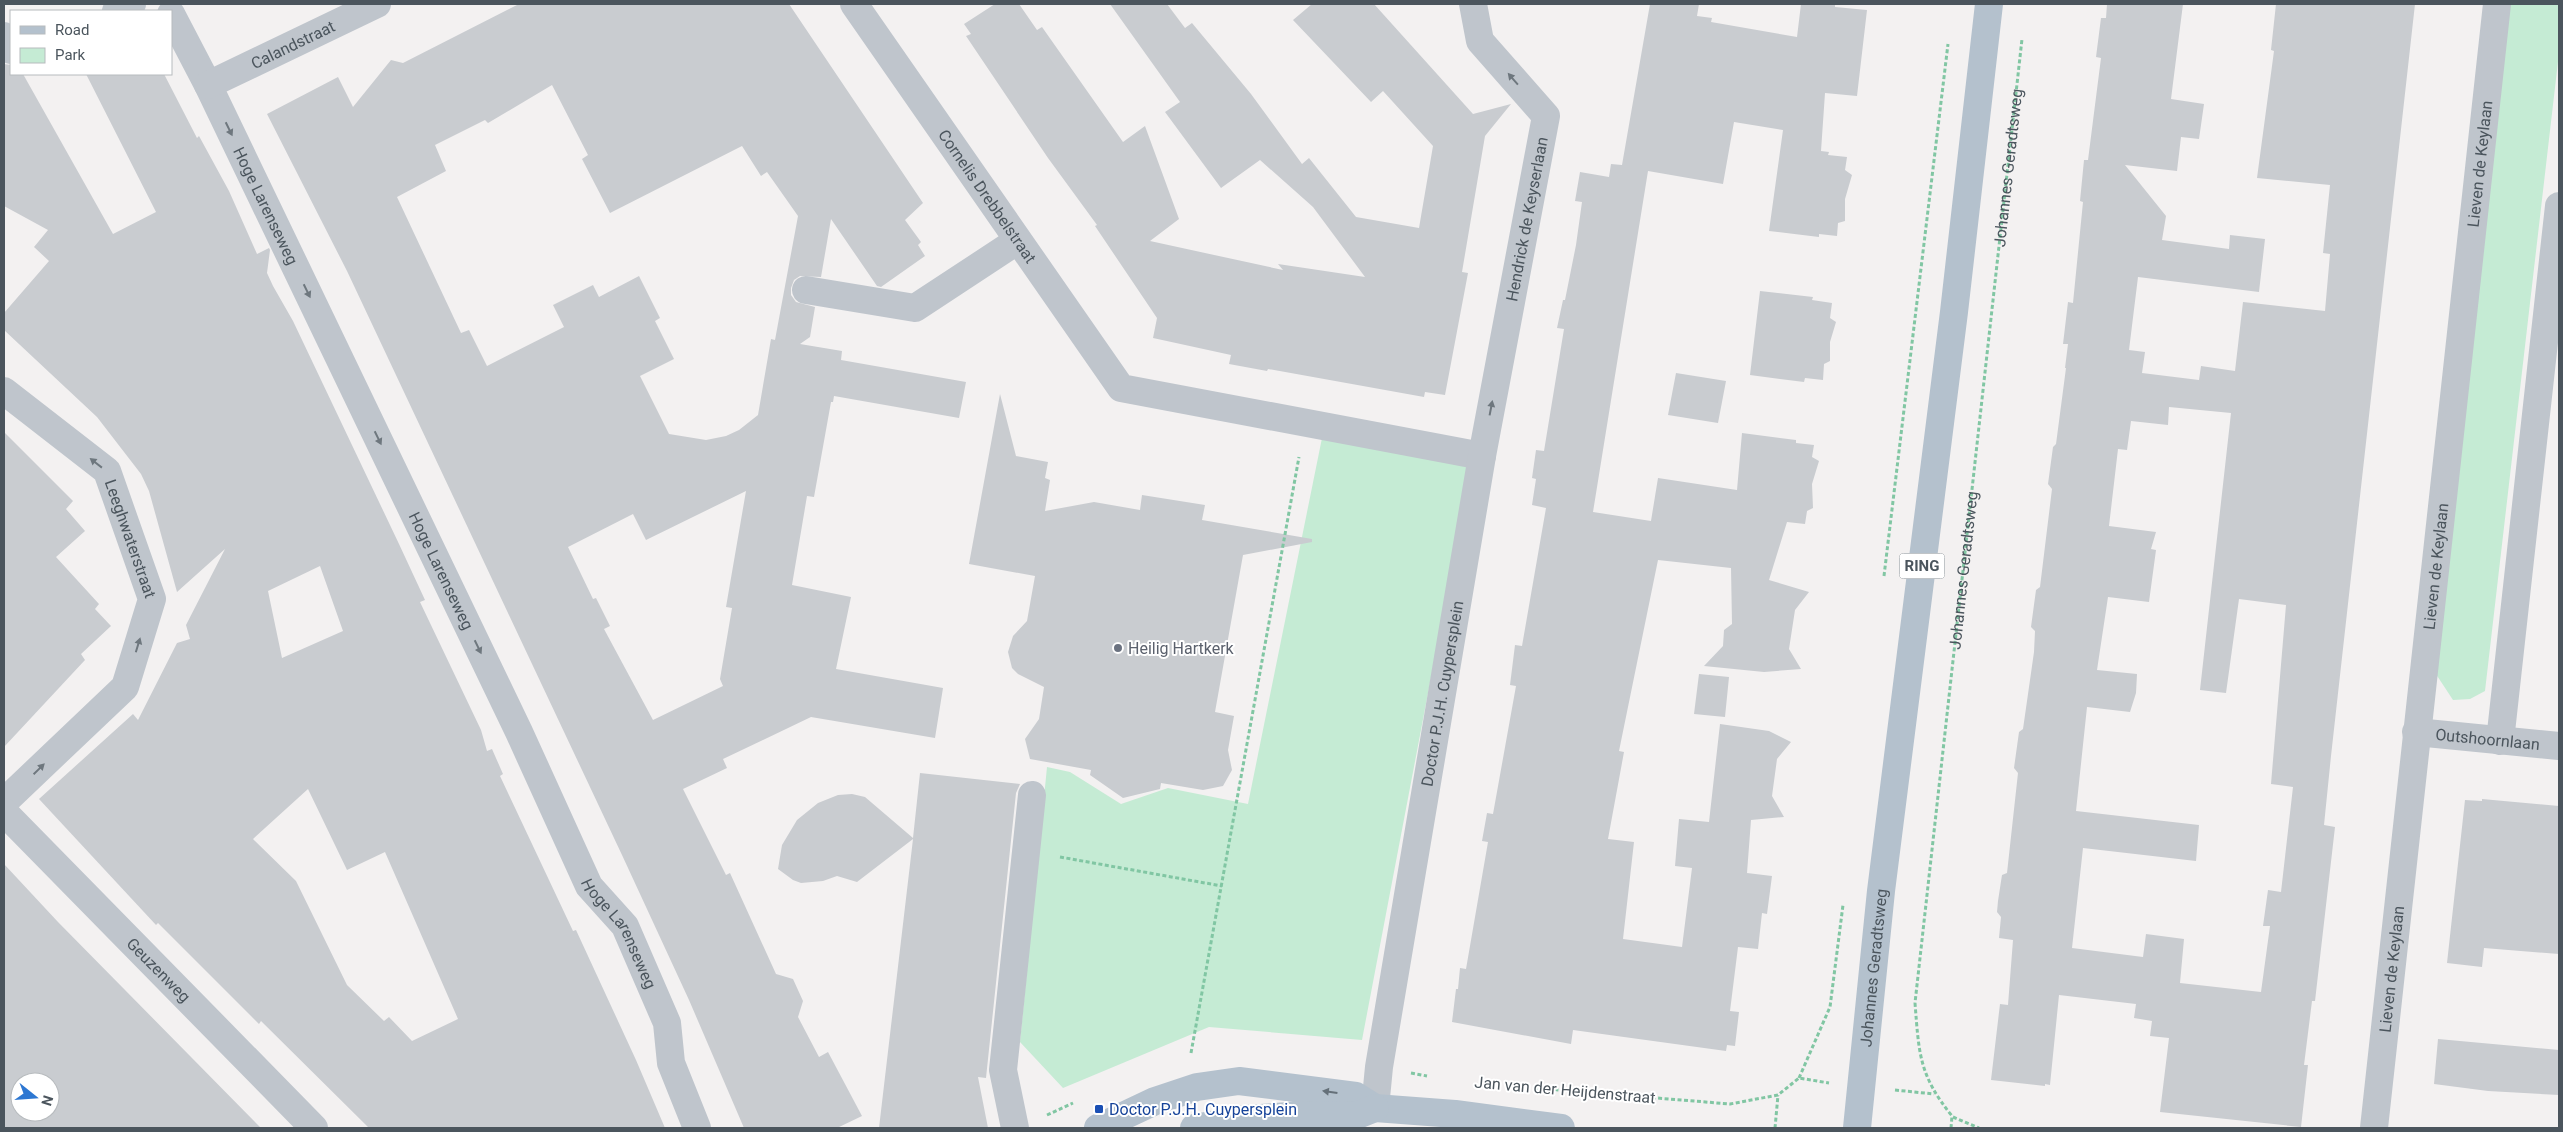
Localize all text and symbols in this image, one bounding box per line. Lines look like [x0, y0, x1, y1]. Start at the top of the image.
legend [10, 10, 172, 75]
street label: Calandstraat [248, 16, 338, 73]
text: Road [55, 21, 89, 39]
text: Park [55, 46, 86, 64]
one-way arrow [1508, 73, 1519, 86]
street label: Johannes Geradtsweg [1989, 88, 2026, 248]
street label: Lieven de Keylaan [2463, 99, 2496, 228]
one-way arrow [226, 122, 234, 136]
street label: Cornelis Drebbelstraat [935, 126, 1041, 266]
street label: Hendrick de Keyserlaan [1502, 135, 1551, 303]
street label: Hoge Larenseweg [230, 144, 302, 268]
one-way arrow [303, 284, 311, 298]
one-way arrow [1487, 401, 1495, 416]
one-way arrow [374, 431, 382, 445]
one-way arrow [89, 457, 102, 468]
street label: Leeghwaterstraat [101, 477, 160, 600]
street label: Johannes Geradtsweg [1945, 490, 1981, 650]
street label: Lieven de Keylaan [2419, 502, 2452, 631]
street label: Hoge Larenseweg [405, 509, 478, 633]
road number: RING [1900, 554, 1944, 578]
street label: Doctor P.J.H. Cuypersplein [1417, 599, 1467, 788]
one-way arrow [134, 637, 142, 652]
place label: Heilig Hartkerk [1128, 639, 1235, 658]
one-way arrow [474, 640, 482, 654]
marker: Heilig Hartkerk [1112, 642, 1124, 654]
street label: Outshoornlaan [2435, 724, 2541, 754]
one-way arrow [33, 763, 45, 775]
street label: Hoge Larenseweg [577, 876, 660, 991]
street label: Johannes Geradtsweg [1856, 888, 1891, 1048]
street label: Lieven de Keylaan [2375, 905, 2408, 1033]
street label: Geuzenweg [123, 934, 195, 1006]
north arrow [10, 1072, 60, 1122]
street label: Jan van der Heijdenstraat [1474, 1073, 1656, 1107]
one-way arrow [1322, 1088, 1338, 1096]
text: N [38, 1094, 57, 1108]
place label: Doctor P.J.H. Cuypersplein [1109, 1100, 1297, 1119]
marker: Doctor P.J.H. Cuypersplein [1093, 1103, 1105, 1115]

